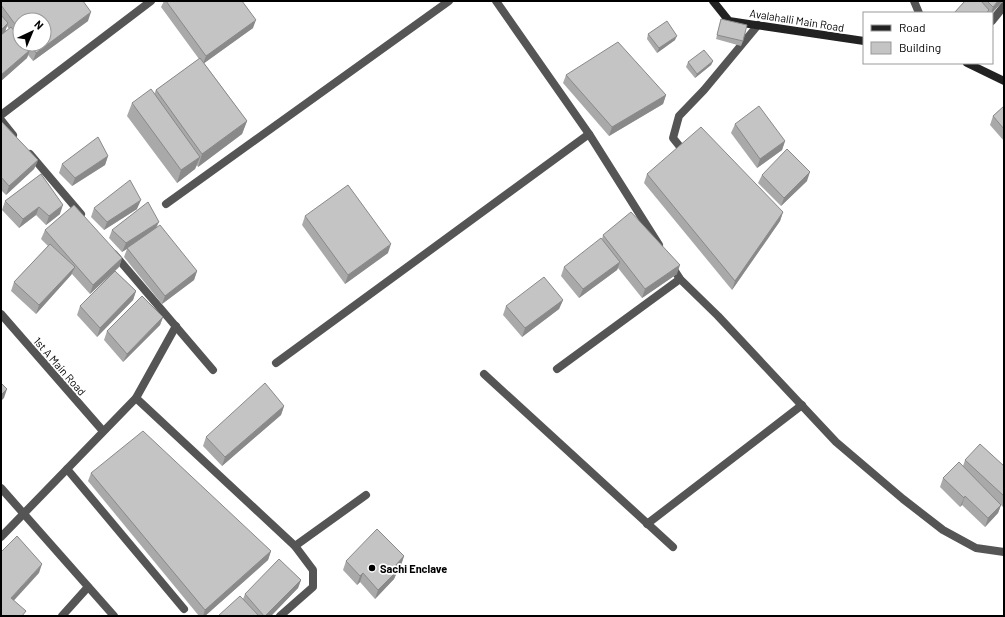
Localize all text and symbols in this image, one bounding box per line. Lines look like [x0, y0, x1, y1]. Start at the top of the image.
street label: Avalahalli Main Road [749, 6, 845, 34]
north arrow [12, 12, 52, 52]
legend [863, 12, 993, 64]
text: N [32, 17, 46, 32]
text: Road [899, 20, 926, 34]
text: Building [899, 40, 941, 54]
street label: 1st A Main Road [31, 334, 89, 398]
place label: Sachi Enclave [380, 562, 447, 575]
marker: Sachi Enclave [367, 563, 377, 573]

